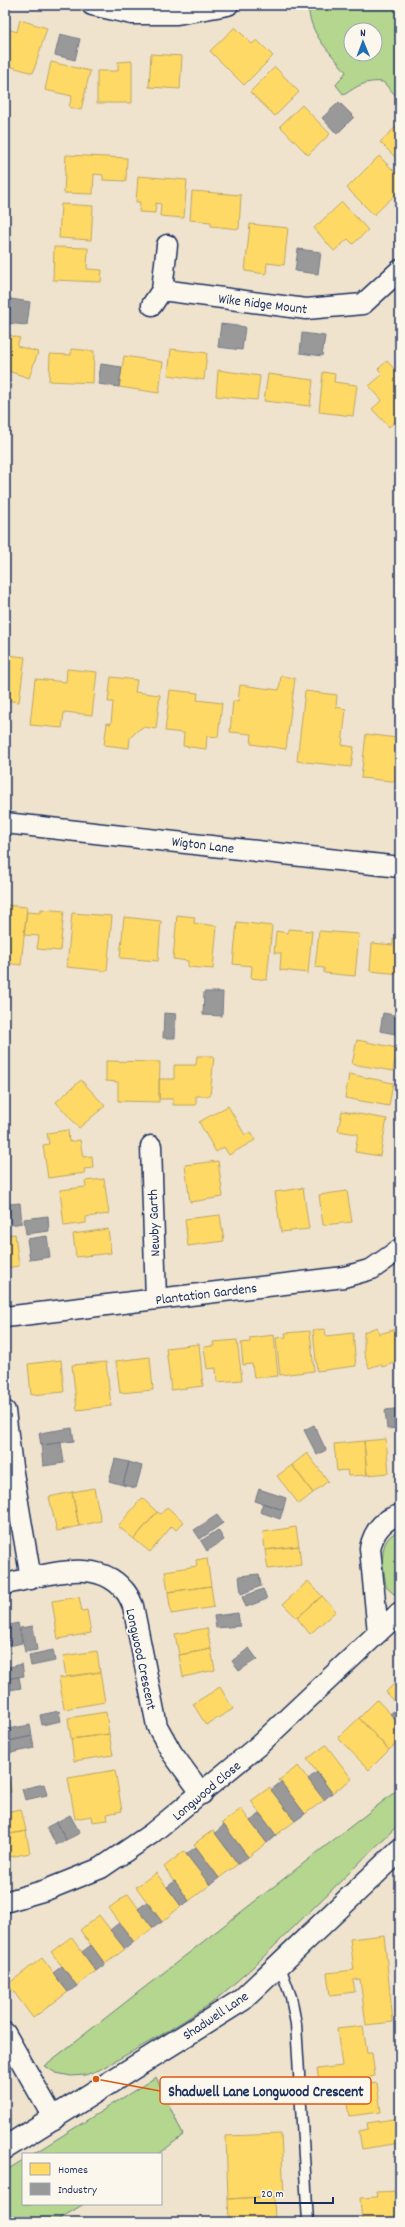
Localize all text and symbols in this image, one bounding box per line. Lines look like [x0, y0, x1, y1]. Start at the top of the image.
north arrow [343, 22, 383, 62]
text: N [360, 26, 366, 42]
street label: Wike Ridge Mount [217, 290, 308, 320]
street label: Wigton Lane [170, 832, 235, 860]
street label: Newby Garth [144, 1189, 166, 1257]
street label: Plantation Gardens [154, 1279, 258, 1311]
street label: Longwood Crescent [120, 1607, 161, 1712]
street label: Longwood Close [169, 1757, 246, 1826]
street label: Shadwell Lane [179, 1987, 253, 2046]
callout: Shadwell Lane Longwood Crescent [160, 2077, 371, 2104]
text: Shadwell Lane Longwood Crescent [168, 2082, 364, 2104]
legend [22, 2153, 162, 2205]
text: Homes [58, 2162, 88, 2179]
scale bar [255, 2179, 333, 2205]
text: Industry [58, 2182, 98, 2199]
text: 20 m [261, 2186, 284, 2203]

